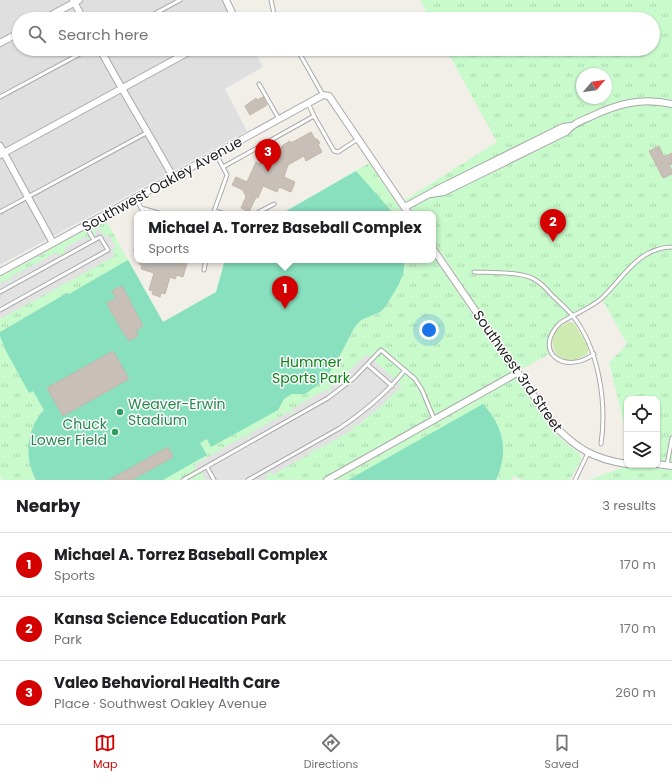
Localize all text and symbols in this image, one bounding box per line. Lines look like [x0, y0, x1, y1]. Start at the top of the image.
search box [12, 12, 660, 56]
icon: search [26, 23, 48, 45]
text: Search here [58, 24, 148, 45]
north arrow [576, 68, 612, 104]
street label: Southwest Oakley Avenue [78, 131, 246, 237]
pin: 3 [255, 139, 281, 172]
pin: 2 [540, 209, 566, 242]
popup [134, 211, 436, 263]
text: Michael A. Torrez Baseball Complex [148, 217, 422, 238]
text: Sports [148, 239, 189, 258]
pin: 1 [272, 276, 298, 309]
street label: Southwest 3rd Street [468, 306, 568, 436]
your location [419, 320, 439, 340]
park label: Hummer Sports Park [272, 352, 351, 388]
place label: Weaver-Erwin Stadium [128, 394, 226, 430]
map controls [624, 396, 660, 468]
button: locate [624, 396, 660, 432]
marker: Weaver-Erwin Stadium [115, 407, 125, 417]
place label: Chuck Lower Field [31, 414, 108, 450]
marker: Chuck Lower Field [110, 427, 120, 437]
button: layers [624, 432, 660, 468]
text: Nearby [16, 494, 80, 518]
text: 3 results [602, 496, 656, 515]
text: Michael A. Torrez Baseball Complex [54, 544, 328, 565]
text: 1 [27, 555, 31, 574]
text: 170 m [620, 555, 656, 574]
text: Sports [54, 566, 95, 585]
text: Kansa Science Education Park [54, 608, 286, 629]
text: 2 [25, 619, 33, 638]
text: 170 m [620, 619, 656, 638]
text: Park [54, 630, 82, 649]
text: Valeo Behavioral Health Care [54, 672, 280, 693]
text: 3 [25, 683, 33, 702]
text: 260 m [615, 683, 656, 702]
text: Place · Southwest Oakley Avenue [54, 694, 267, 713]
tab: Map [93, 732, 117, 773]
tab: Directions [304, 732, 358, 773]
tab: Saved [545, 732, 579, 773]

